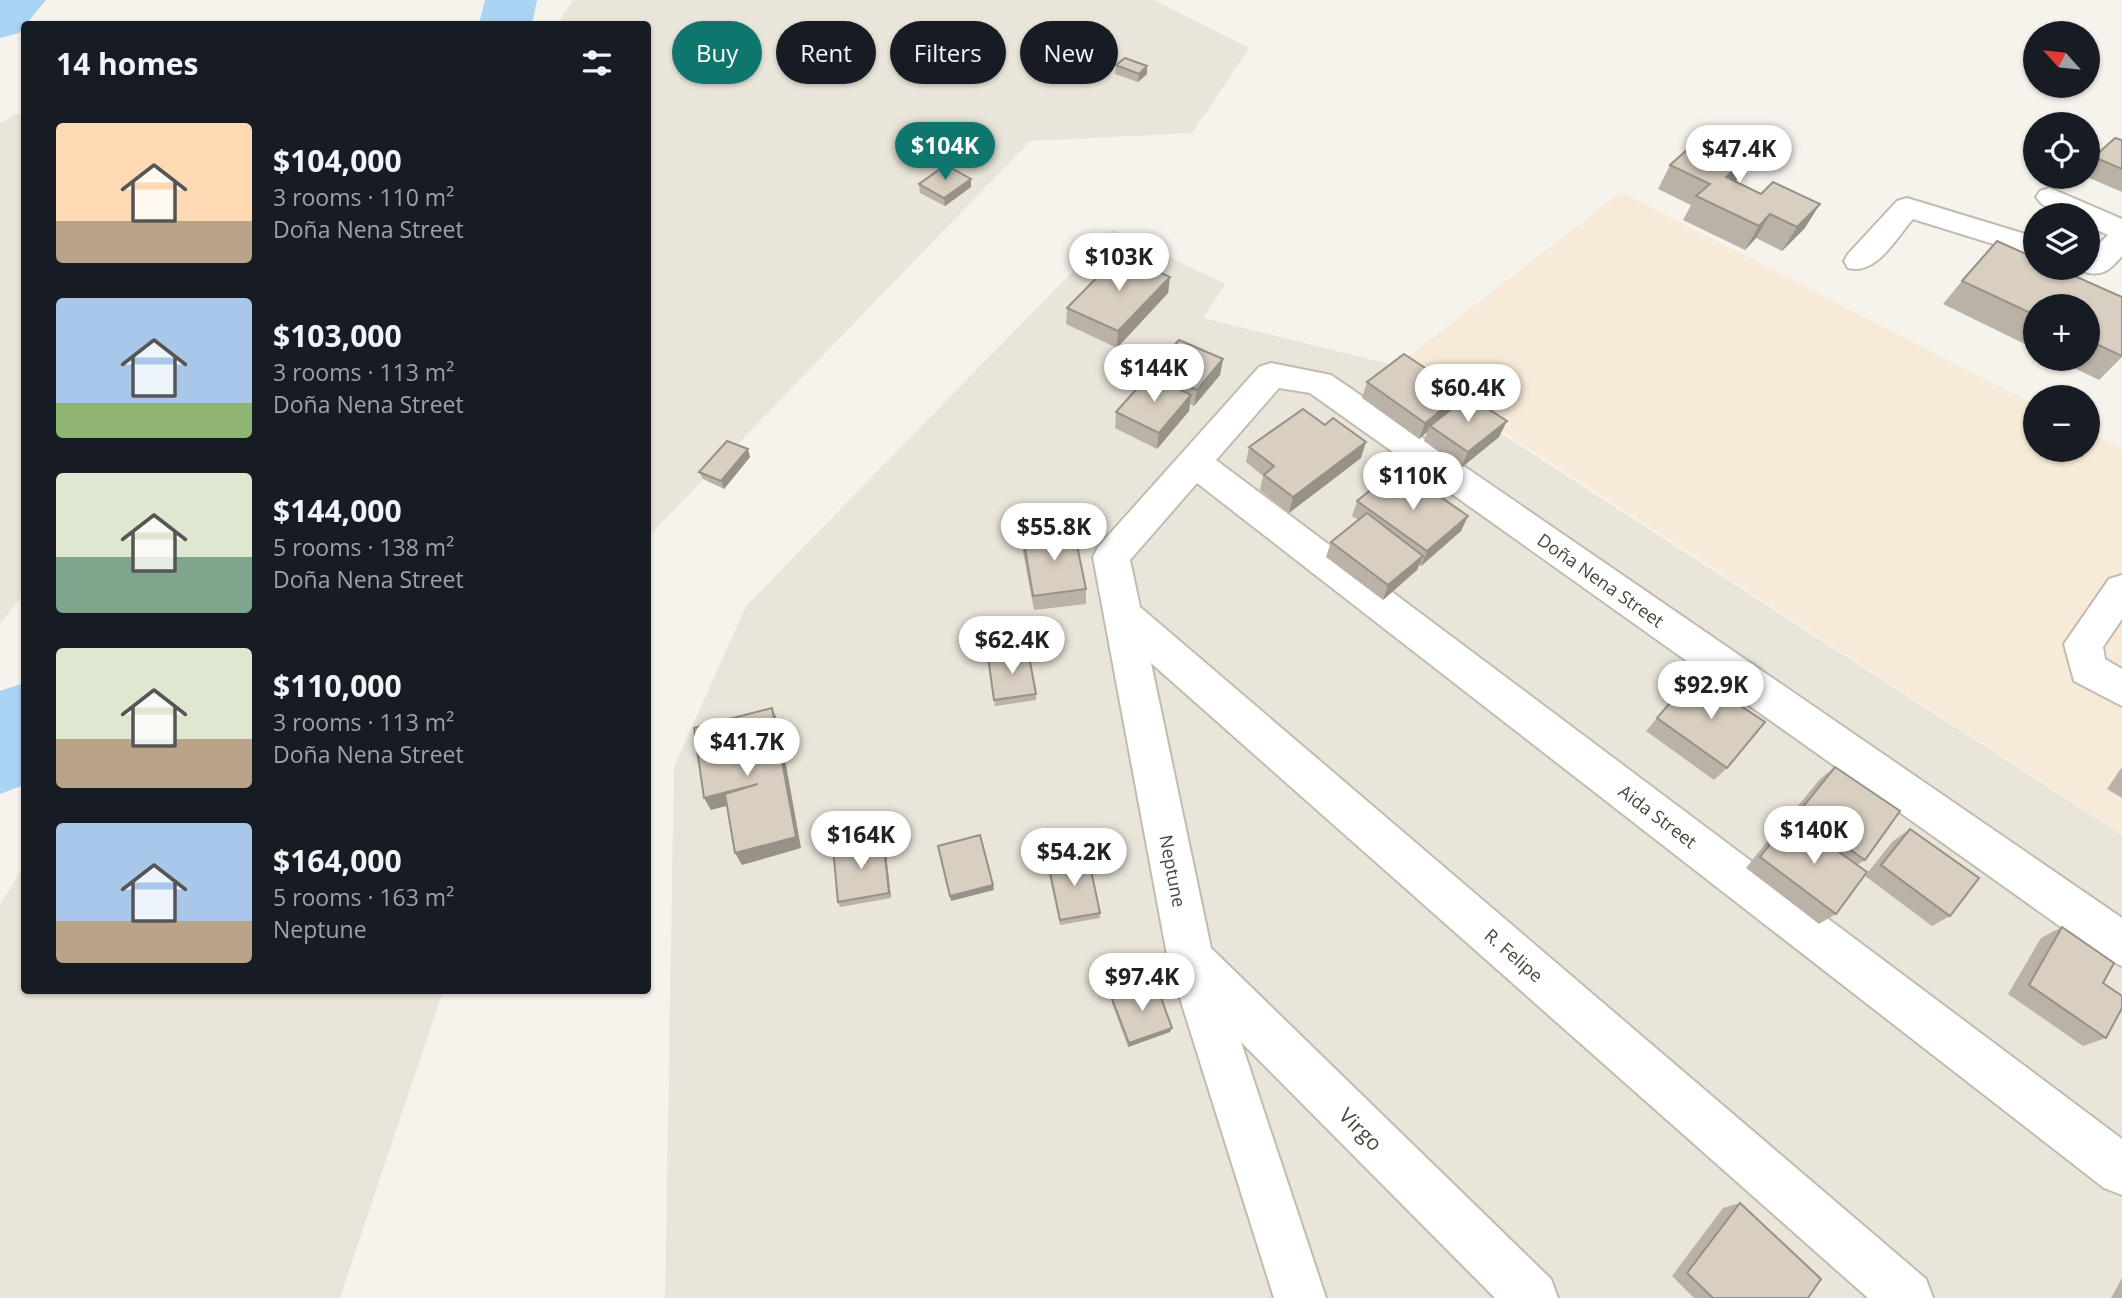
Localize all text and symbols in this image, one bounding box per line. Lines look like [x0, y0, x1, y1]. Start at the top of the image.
chip: Buy [672, 21, 762, 84]
chip: Rent [776, 21, 876, 84]
chip: Filters [890, 21, 1006, 84]
chip: New [1020, 21, 1118, 84]
north arrow [2023, 21, 2100, 98]
map controls [2023, 21, 2100, 462]
text: 14 homes [56, 43, 199, 84]
icon: filters [578, 44, 616, 82]
button: locate [2023, 112, 2100, 189]
pin: $104K [896, 122, 994, 182]
pin: $47.4K [1682, 125, 1796, 185]
text: $104K [911, 129, 979, 161]
text: $47.4K [1702, 132, 1776, 164]
text: $104,000 [273, 140, 402, 181]
icon: home [112, 151, 196, 235]
text: 3 rooms · 110 m² [273, 181, 454, 213]
button: layers [2023, 203, 2100, 280]
text: Doña Nena Street [273, 213, 464, 245]
pin: $103K [1070, 233, 1168, 293]
text: $103K [1085, 240, 1153, 272]
button: + [2023, 294, 2100, 371]
text: $103,000 [273, 315, 402, 356]
icon: home [112, 326, 196, 410]
pin: $144K [1105, 344, 1203, 404]
text: $144K [1120, 351, 1188, 383]
text: 3 rooms · 113 m² [273, 356, 454, 388]
pin: $60.4K [1411, 364, 1525, 424]
text: $60.4K [1431, 371, 1505, 403]
button: − [2023, 385, 2100, 462]
text: Doña Nena Street [273, 388, 464, 420]
pin: $110K [1364, 452, 1462, 512]
text: $110K [1379, 459, 1447, 491]
text: $144,000 [273, 490, 402, 531]
icon: home [112, 501, 196, 585]
pin: $55.8K [997, 504, 1111, 563]
text: $55.8K [1017, 510, 1091, 542]
street label: Doña Nena Street [1533, 527, 1669, 633]
text: 5 rooms · 138 m² [273, 531, 454, 563]
text: Doña Nena Street [273, 563, 464, 595]
pin: $62.4K [955, 616, 1069, 676]
text: $62.4K [975, 623, 1049, 655]
pin: $92.9K [1654, 662, 1768, 721]
text: $110,000 [273, 665, 402, 706]
text: $92.9K [1674, 668, 1748, 700]
icon: home [112, 676, 196, 760]
text: 3 rooms · 113 m² [273, 706, 454, 738]
pin: $41.7K [690, 718, 804, 778]
text: $41.7K [710, 725, 784, 757]
text: Doña Nena Street [273, 738, 464, 770]
street label: Aida Street [1614, 779, 1702, 853]
pin: $140K [1765, 806, 1863, 866]
pin: $164K [812, 812, 910, 871]
text: $140K [1780, 813, 1848, 845]
text: $164K [827, 818, 895, 850]
pin: $54.2K [1017, 828, 1131, 888]
street label: Neptune [1154, 833, 1192, 909]
text: $54.2K [1037, 835, 1111, 867]
text: $164,000 [273, 840, 402, 881]
icon: home [112, 851, 196, 935]
text: 5 rooms · 163 m² [273, 881, 454, 913]
text: Neptune [273, 913, 367, 945]
street label: R. Felipe [1480, 923, 1548, 987]
pin: $97.4K [1085, 954, 1199, 1013]
text: $97.4K [1105, 960, 1179, 992]
street label: Virgo [1333, 1101, 1389, 1157]

